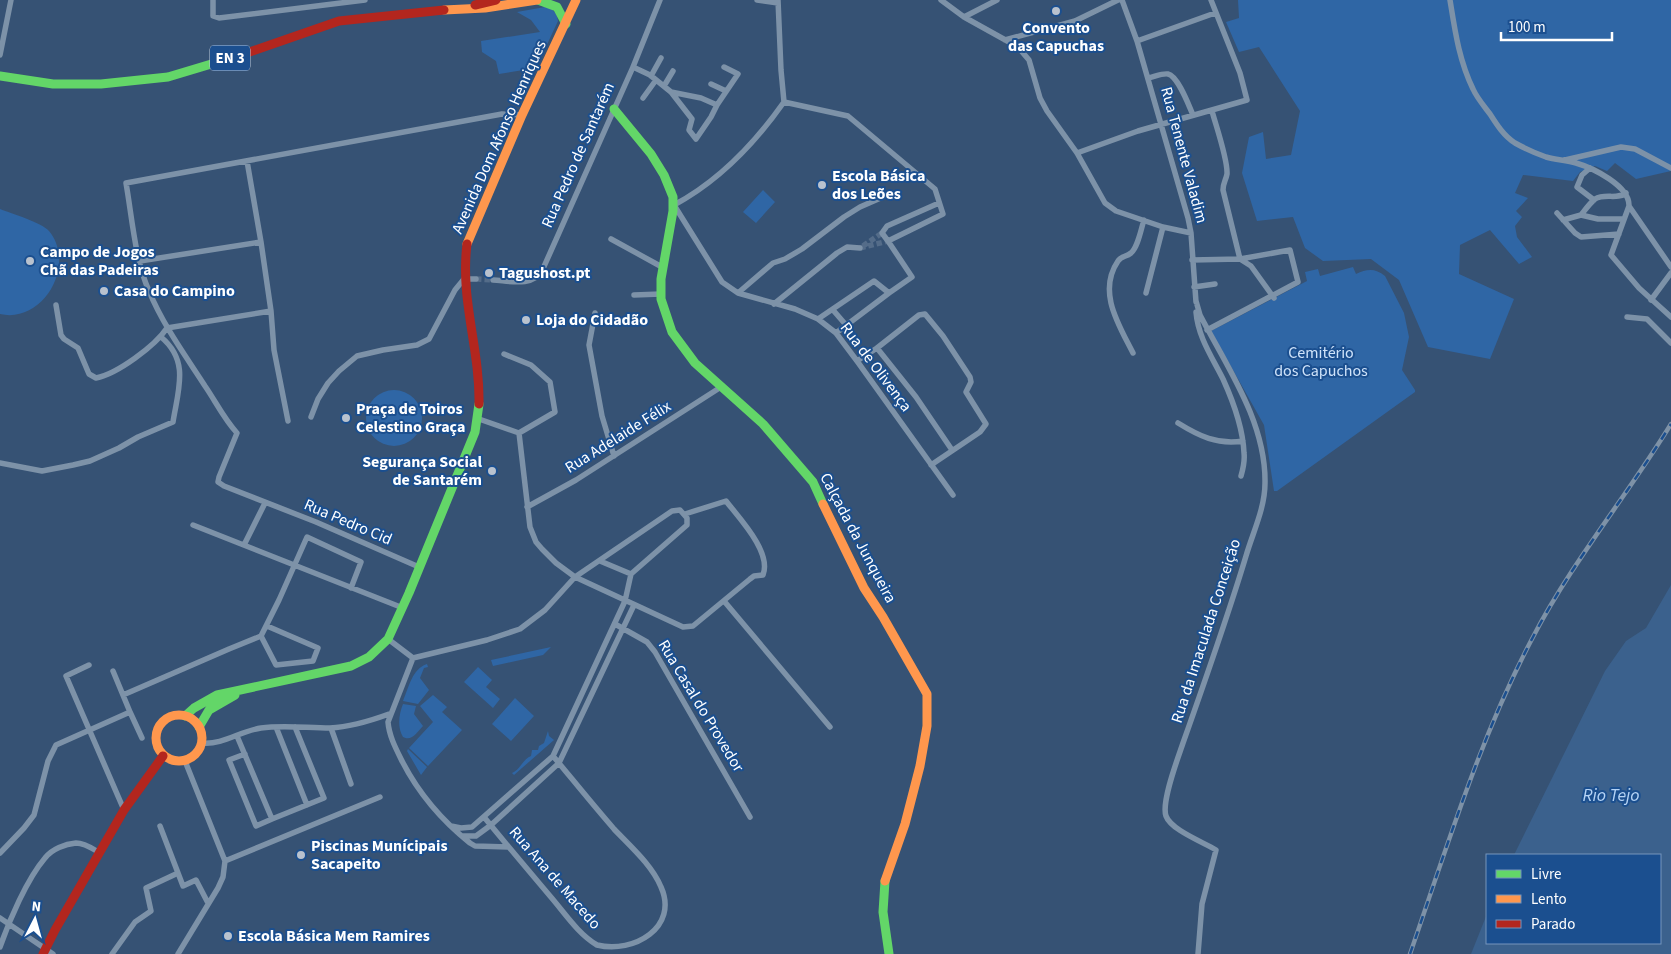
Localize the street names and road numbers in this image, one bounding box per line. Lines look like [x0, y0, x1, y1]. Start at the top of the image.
street label: Avenida Dom Afonso Henriques [446, 37, 552, 237]
road number: EN 3 [210, 46, 250, 70]
street label: Rua Pedro de Santarém [536, 79, 620, 231]
street label: Rua Tenente Valadim [1155, 84, 1213, 226]
street label: Rua de Olivença [835, 318, 917, 416]
street label: Rua Adelaide Félix [561, 395, 675, 479]
street label: Calçada da Junqueira [814, 469, 902, 607]
street label: Rua Pedro Cid [301, 494, 395, 550]
street label: Rua da Imaculada Conceição [1166, 536, 1246, 726]
street label: Rua Casal do Provedor [653, 636, 749, 777]
street label: Rua Ana de Macedo [504, 822, 606, 934]

